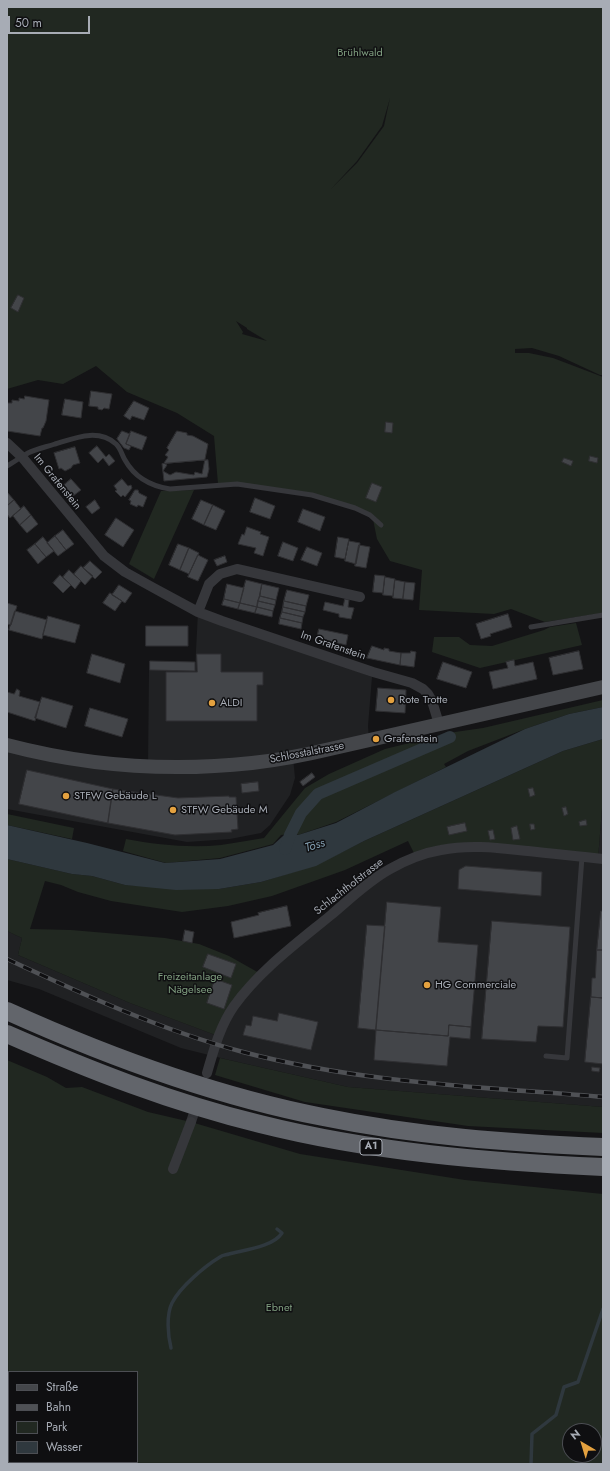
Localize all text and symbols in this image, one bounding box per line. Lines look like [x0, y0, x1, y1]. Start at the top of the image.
scale bar [10, 8, 92, 34]
text: 50 m [15, 14, 42, 32]
park label: Brühlwald [337, 46, 383, 60]
street label: Im Grafenstein [30, 451, 84, 513]
street label: Im Grafenstein [299, 629, 367, 663]
place label: Rote Trotte [399, 693, 448, 707]
marker: Rote Trotte [386, 695, 396, 705]
place label: ALDI [220, 696, 242, 710]
marker: ALDI [207, 698, 217, 708]
place label: Grafenstein [384, 732, 438, 746]
marker: Grafenstein [371, 734, 381, 744]
street label: Schlosstalstrasse [269, 739, 345, 767]
place label: STFW Gebäude L [74, 789, 157, 803]
marker: STFW Gebäude L [61, 791, 71, 801]
place label: STFW Gebäude M [181, 803, 268, 817]
marker: STFW Gebäude M [168, 805, 178, 815]
water label: Töss [303, 836, 327, 856]
street label: Schlachthofstrasse [312, 856, 386, 918]
park label: Freizeitanlage Nägelsee [158, 970, 222, 996]
place label: HG Commerciale [435, 978, 516, 992]
marker: HG Commerciale [422, 980, 432, 990]
road number: A1 [360, 1139, 382, 1155]
park label: Ebnet [266, 1301, 292, 1315]
legend [8, 1371, 138, 1463]
text: Straße [46, 1378, 78, 1396]
text: Bahn [46, 1398, 71, 1416]
text: Park [46, 1418, 67, 1436]
north arrow [562, 1423, 602, 1463]
text: N [567, 1425, 584, 1443]
text: Wasser [46, 1438, 82, 1456]

